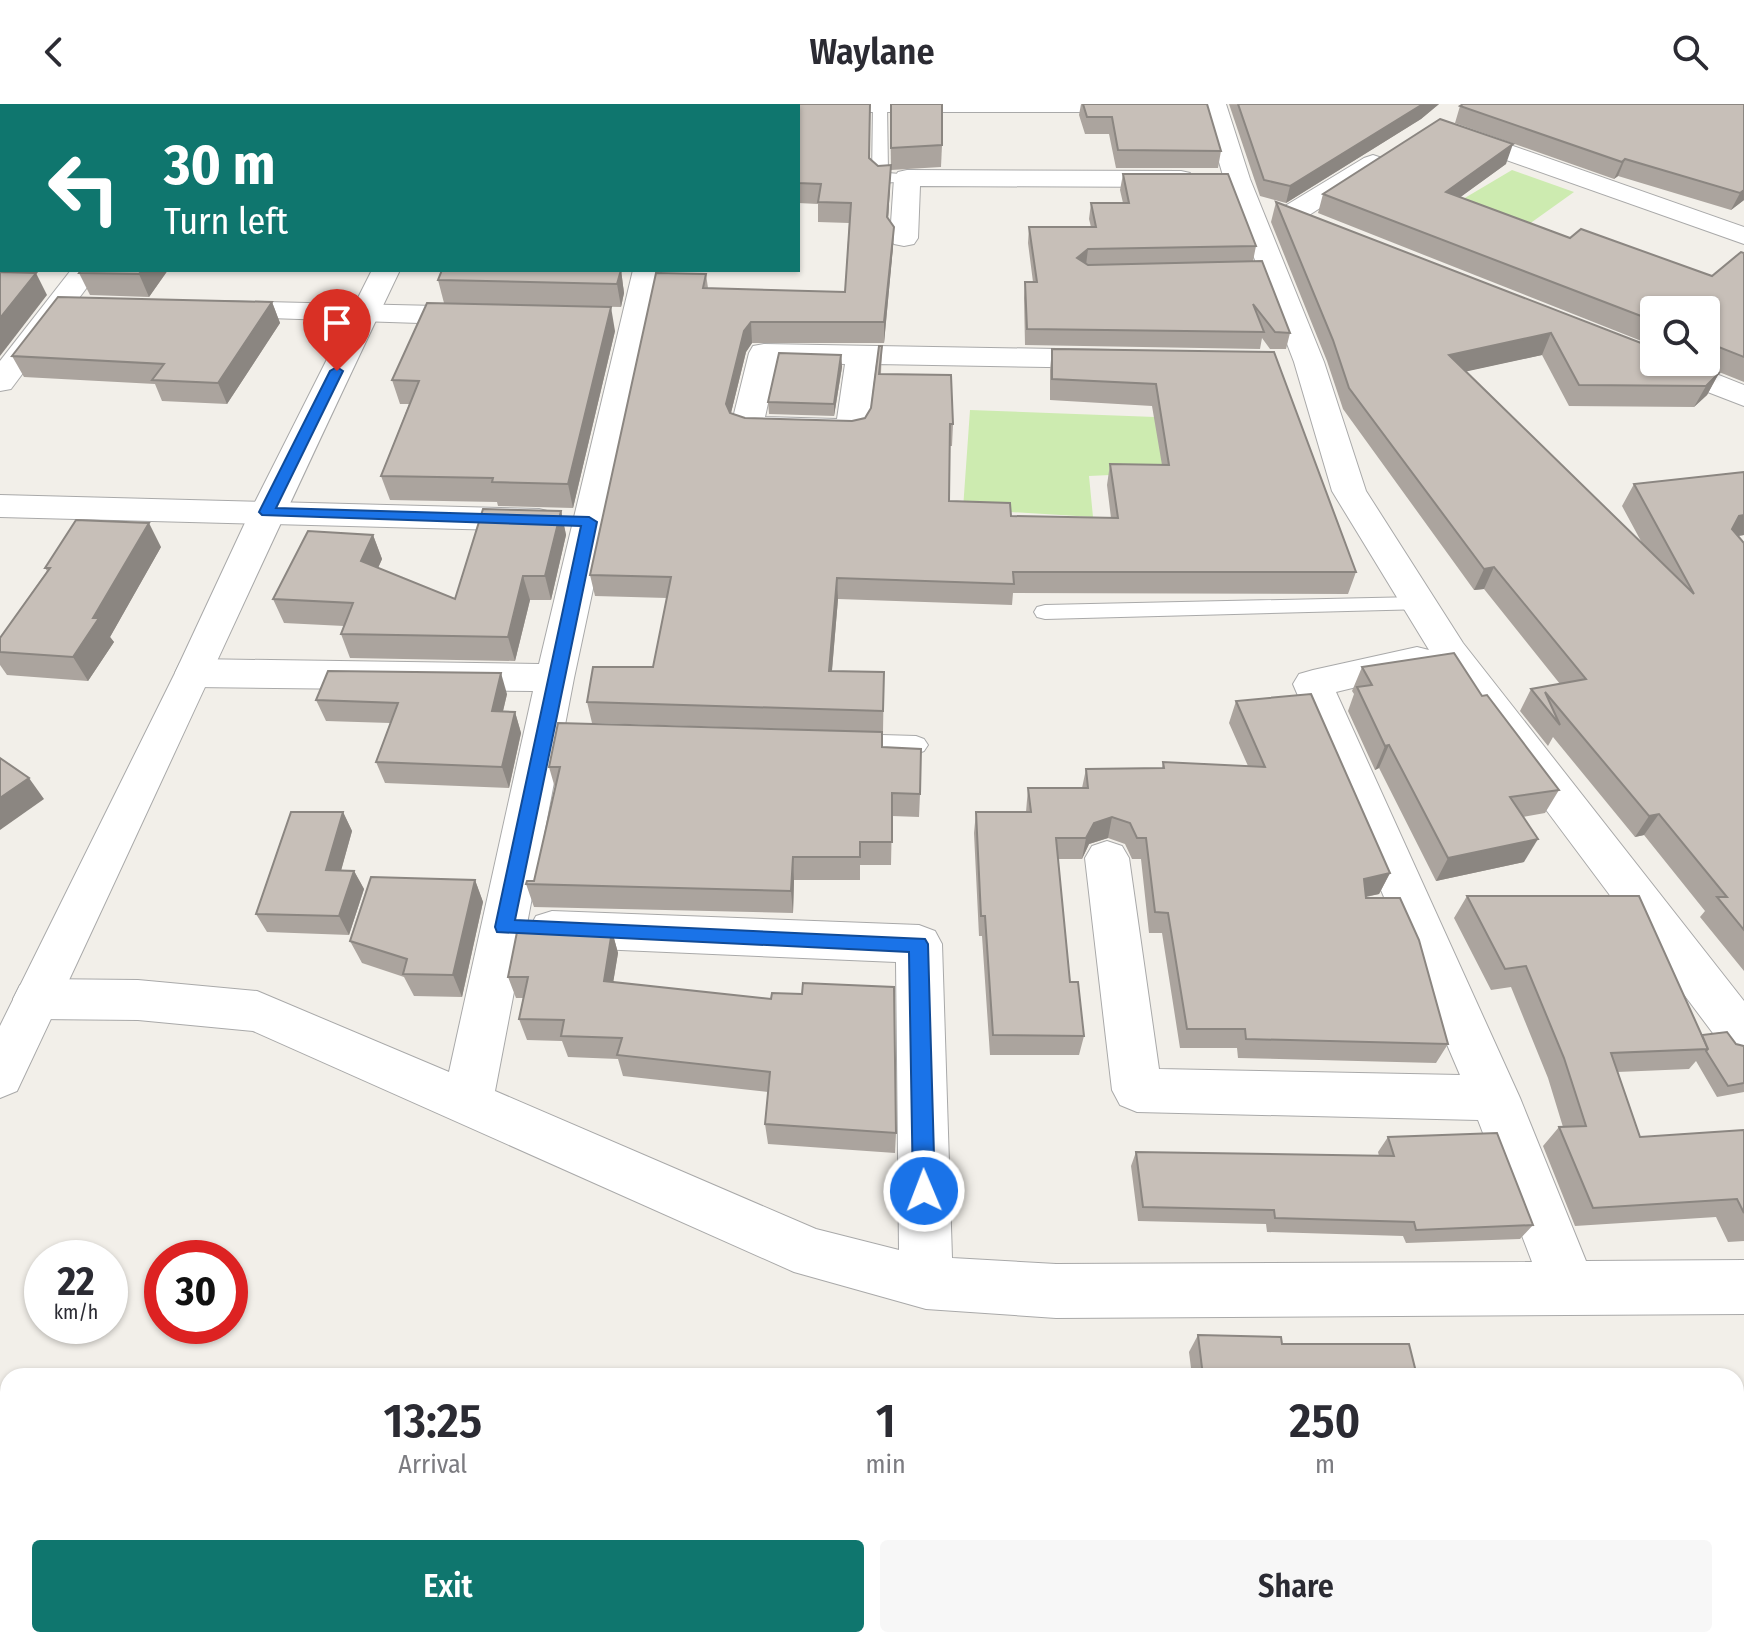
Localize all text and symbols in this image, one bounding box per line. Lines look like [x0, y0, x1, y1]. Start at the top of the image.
icon: back [32, 30, 76, 74]
text: Waylane [809, 30, 935, 74]
icon: search [1668, 30, 1712, 74]
text: 30 m [164, 132, 275, 199]
icon: left [32, 136, 136, 240]
text: Turn left [164, 200, 288, 244]
pin [303, 289, 371, 371]
map controls [1640, 296, 1720, 376]
button: search [1640, 296, 1720, 376]
icon: arrive [315, 301, 359, 345]
position arrow [882, 1149, 966, 1233]
speed limit sign: 30 [144, 1240, 248, 1344]
text: 22 [57, 1258, 95, 1306]
text: km/h [54, 1300, 98, 1324]
text: 13:25 [384, 1392, 482, 1450]
text: 1 [876, 1392, 896, 1450]
text: 250 [1289, 1392, 1360, 1450]
text: Arrival [398, 1449, 467, 1480]
text: min [866, 1449, 906, 1480]
text: m [1315, 1449, 1335, 1480]
button: Exit [32, 1540, 864, 1632]
button: Share [880, 1540, 1712, 1632]

